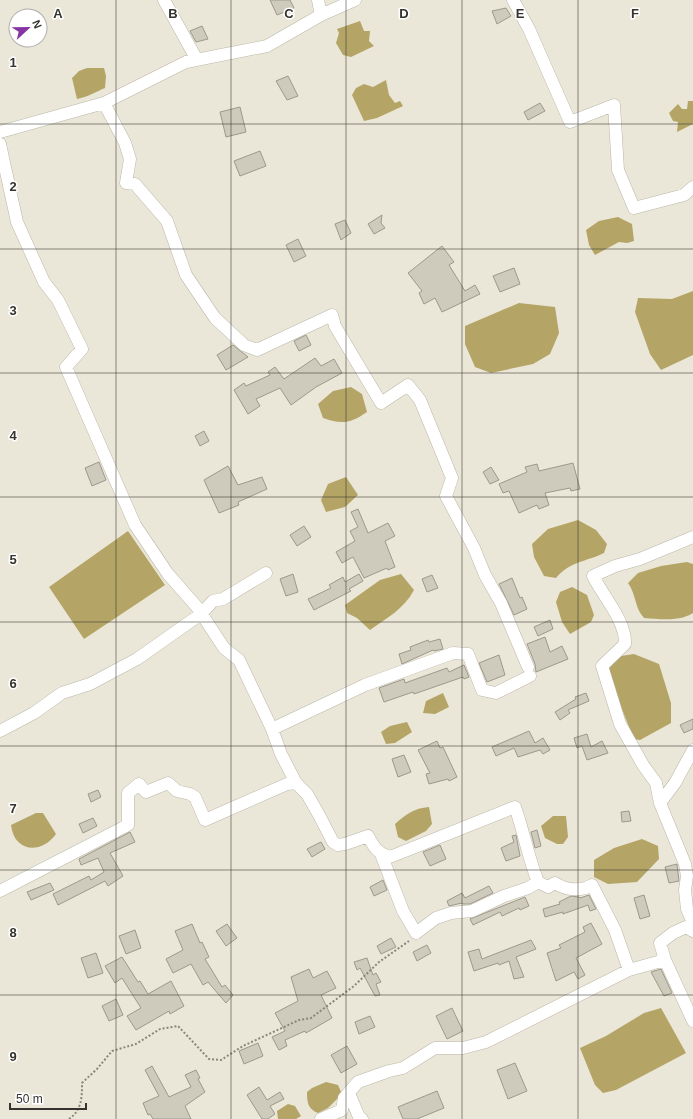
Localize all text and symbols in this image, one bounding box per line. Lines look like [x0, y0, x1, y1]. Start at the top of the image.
text: A [53, 6, 63, 21]
text: B [168, 6, 178, 21]
text: C [284, 6, 294, 21]
text: D [399, 6, 409, 21]
text: E [516, 6, 525, 21]
text: F [631, 6, 639, 21]
north arrow [8, 8, 48, 48]
text: N [30, 18, 44, 30]
text: 1 [9, 55, 17, 70]
text: 2 [9, 179, 17, 194]
text: 3 [9, 303, 17, 318]
text: 4 [9, 428, 17, 443]
text: 5 [9, 552, 17, 567]
text: 6 [9, 676, 17, 691]
text: 7 [9, 801, 17, 816]
text: 8 [9, 925, 17, 940]
text: 9 [9, 1049, 17, 1064]
scale bar [10, 1085, 86, 1111]
text: 50 m [16, 1092, 43, 1106]

